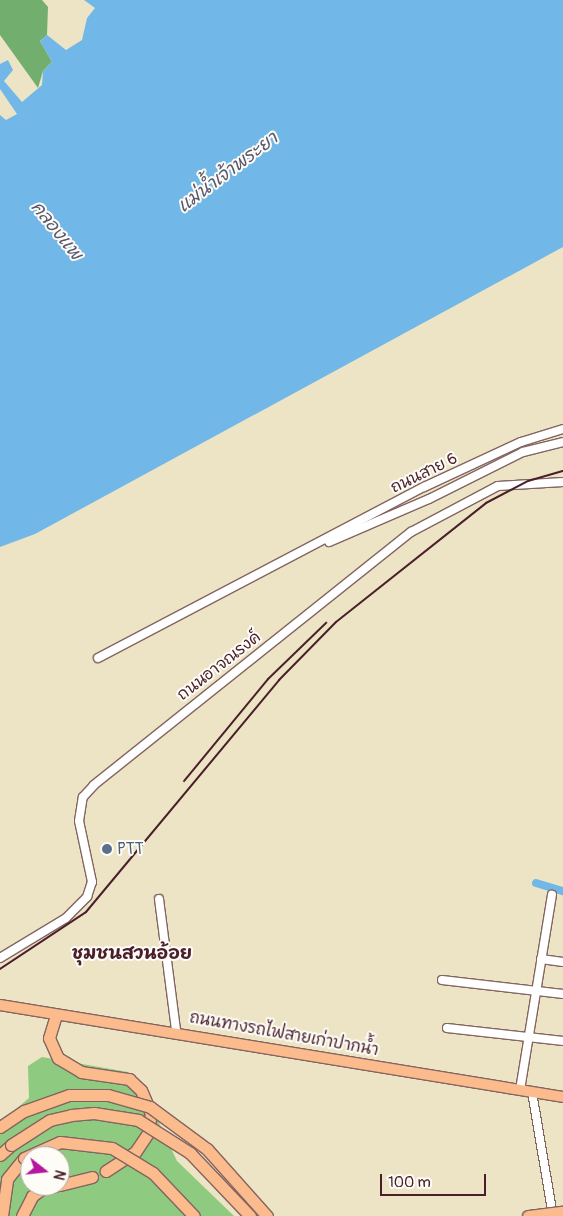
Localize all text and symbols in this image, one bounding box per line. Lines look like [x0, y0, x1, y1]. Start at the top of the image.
water label: แม่น้ำเจ้าพระยา [174, 128, 282, 218]
water label: คลองแพ [26, 197, 86, 265]
street label: ถนนสาย 6 [388, 449, 460, 497]
street label: ถนนอาจณรงค์ [173, 627, 265, 705]
place label: PTT [117, 839, 144, 859]
marker: PTT [101, 843, 113, 855]
district label: ชุมชนสวนอ้อย [72, 943, 192, 965]
street label: ถนนทางรถไฟสายเก่าปากน้ำ [188, 1008, 380, 1060]
north arrow [20, 1146, 70, 1196]
scale bar [383, 1164, 489, 1196]
text: N [49, 1168, 68, 1182]
text: 100 m [388, 1173, 431, 1192]

